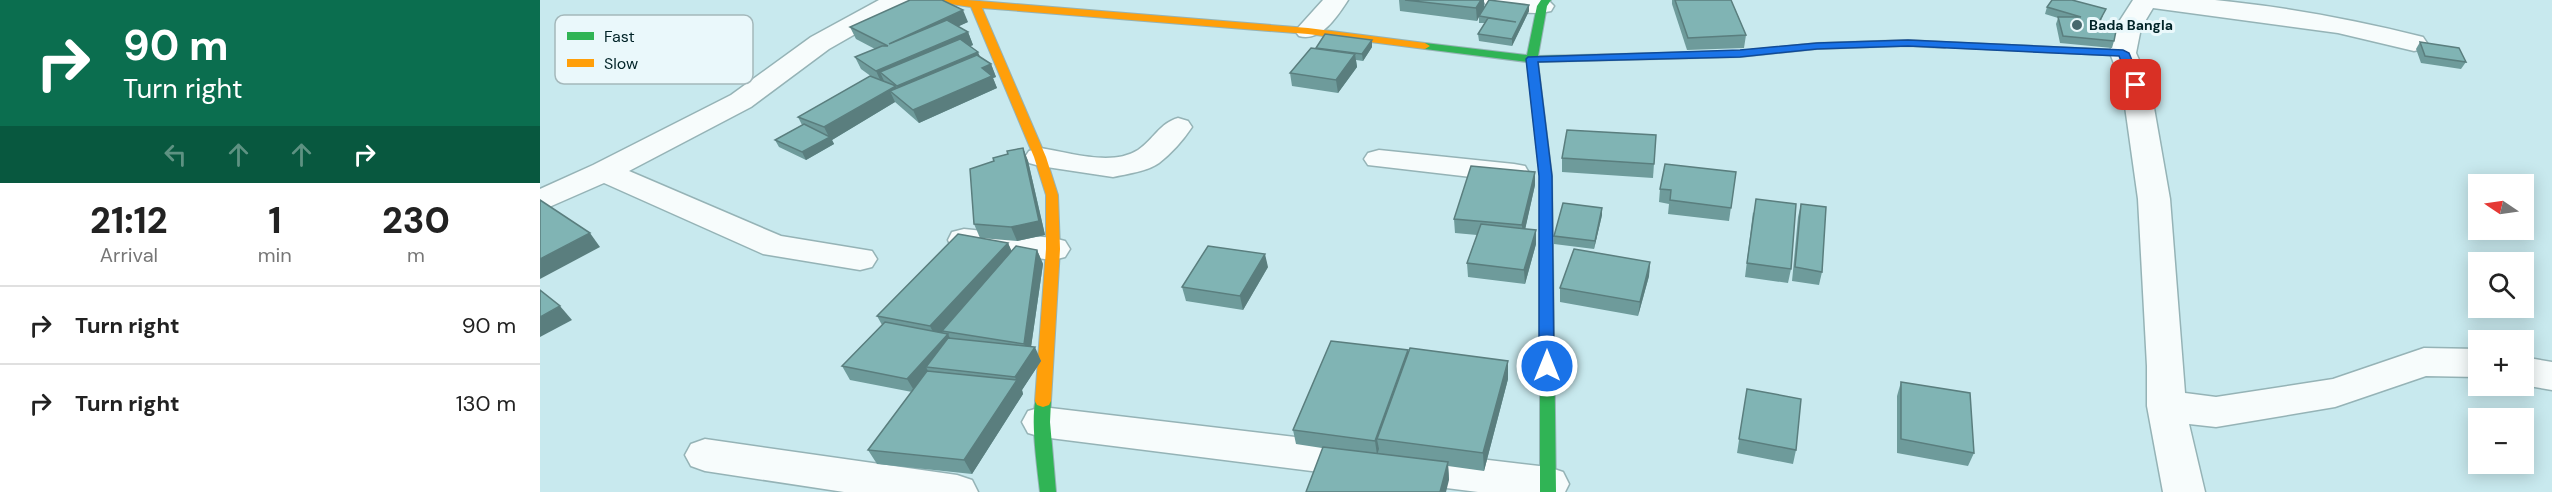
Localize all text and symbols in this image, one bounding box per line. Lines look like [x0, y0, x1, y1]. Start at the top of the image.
legend [555, 15, 753, 84]
place label: Bada Bangla [2089, 16, 2173, 34]
text: 90 m [123, 18, 229, 73]
marker: Bada Bangla [2070, 18, 2084, 32]
icon: right [24, 24, 102, 102]
text: Fast [604, 26, 635, 47]
text: Slow [604, 53, 638, 74]
pin [2110, 59, 2161, 110]
icon: arrive [2119, 68, 2152, 101]
text: Turn right [123, 71, 243, 106]
icon: left [159, 138, 192, 171]
icon: ahead [222, 138, 255, 171]
icon: ahead [285, 138, 318, 171]
icon: right [348, 138, 381, 171]
north arrow [2468, 174, 2534, 240]
map controls [2468, 174, 2534, 474]
text: 21:12 [90, 197, 168, 244]
text: 1 [268, 197, 281, 244]
text: 230 [382, 197, 450, 244]
text: Arrival [100, 242, 158, 268]
text: min [258, 242, 292, 268]
text: m [407, 242, 425, 268]
button: search [2468, 252, 2534, 318]
icon: right [24, 309, 57, 342]
text: Turn right [75, 311, 180, 340]
text: 90 m [462, 311, 516, 340]
button: + [2468, 330, 2534, 396]
position arrow [1515, 334, 1579, 398]
icon: right [24, 387, 57, 420]
text: Turn right [75, 389, 180, 418]
text: 130 m [456, 389, 516, 418]
button: − [2468, 408, 2534, 474]

